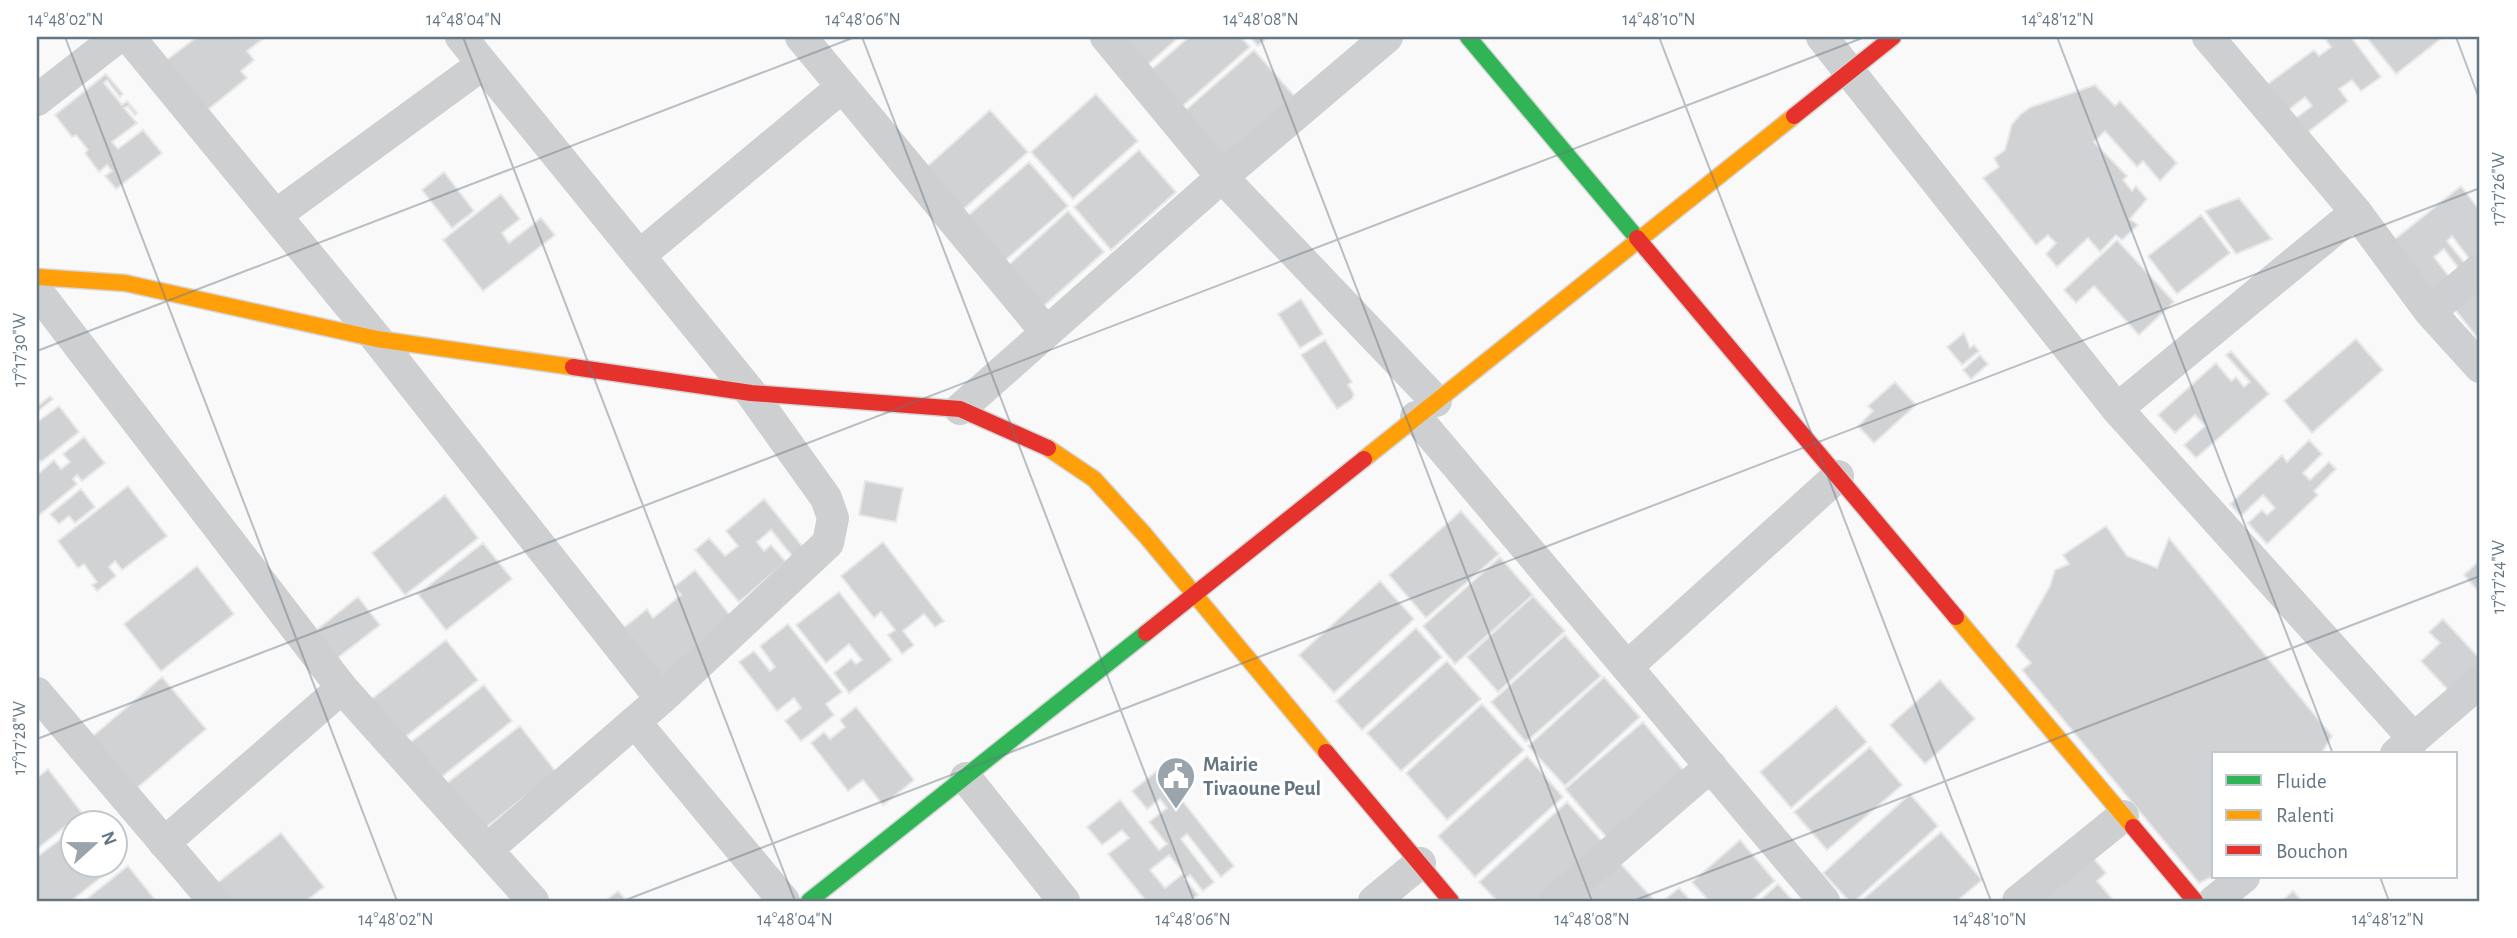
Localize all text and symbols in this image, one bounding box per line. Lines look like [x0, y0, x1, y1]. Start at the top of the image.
text: 14°48'02"N [28, 11, 104, 29]
text: 14°48'04"N [426, 11, 502, 29]
text: 14°48'06"N [825, 11, 901, 29]
text: 14°48'08"N [1223, 11, 1299, 29]
text: 14°48'10"N [1622, 11, 1696, 29]
text: 14°48'12"N [2022, 11, 2094, 29]
text: 17°17'26"W [2490, 152, 2508, 226]
text: 17°17'30"W [11, 313, 29, 387]
text: 17°17'24"W [2490, 540, 2508, 614]
text: 17°17'28"W [11, 701, 29, 775]
legend [2212, 752, 2458, 878]
place label: Mairie Tivaoune Peul [1203, 754, 1321, 799]
public building icon: Mairie Tivaoune Peul [1155, 755, 1197, 810]
text: Fluide [2276, 771, 2327, 792]
text: Ralenti [2276, 805, 2334, 826]
north arrow [60, 808, 130, 878]
text: N [97, 829, 120, 848]
text: Bouchon [2276, 841, 2348, 862]
text: 14°48'02"N [358, 911, 434, 929]
text: 14°48'04"N [757, 911, 833, 929]
text: 14°48'06"N [1155, 911, 1231, 929]
text: 14°48'08"N [1554, 911, 1630, 929]
text: 14°48'10"N [1953, 911, 2027, 929]
text: 14°48'12"N [2352, 911, 2424, 929]

